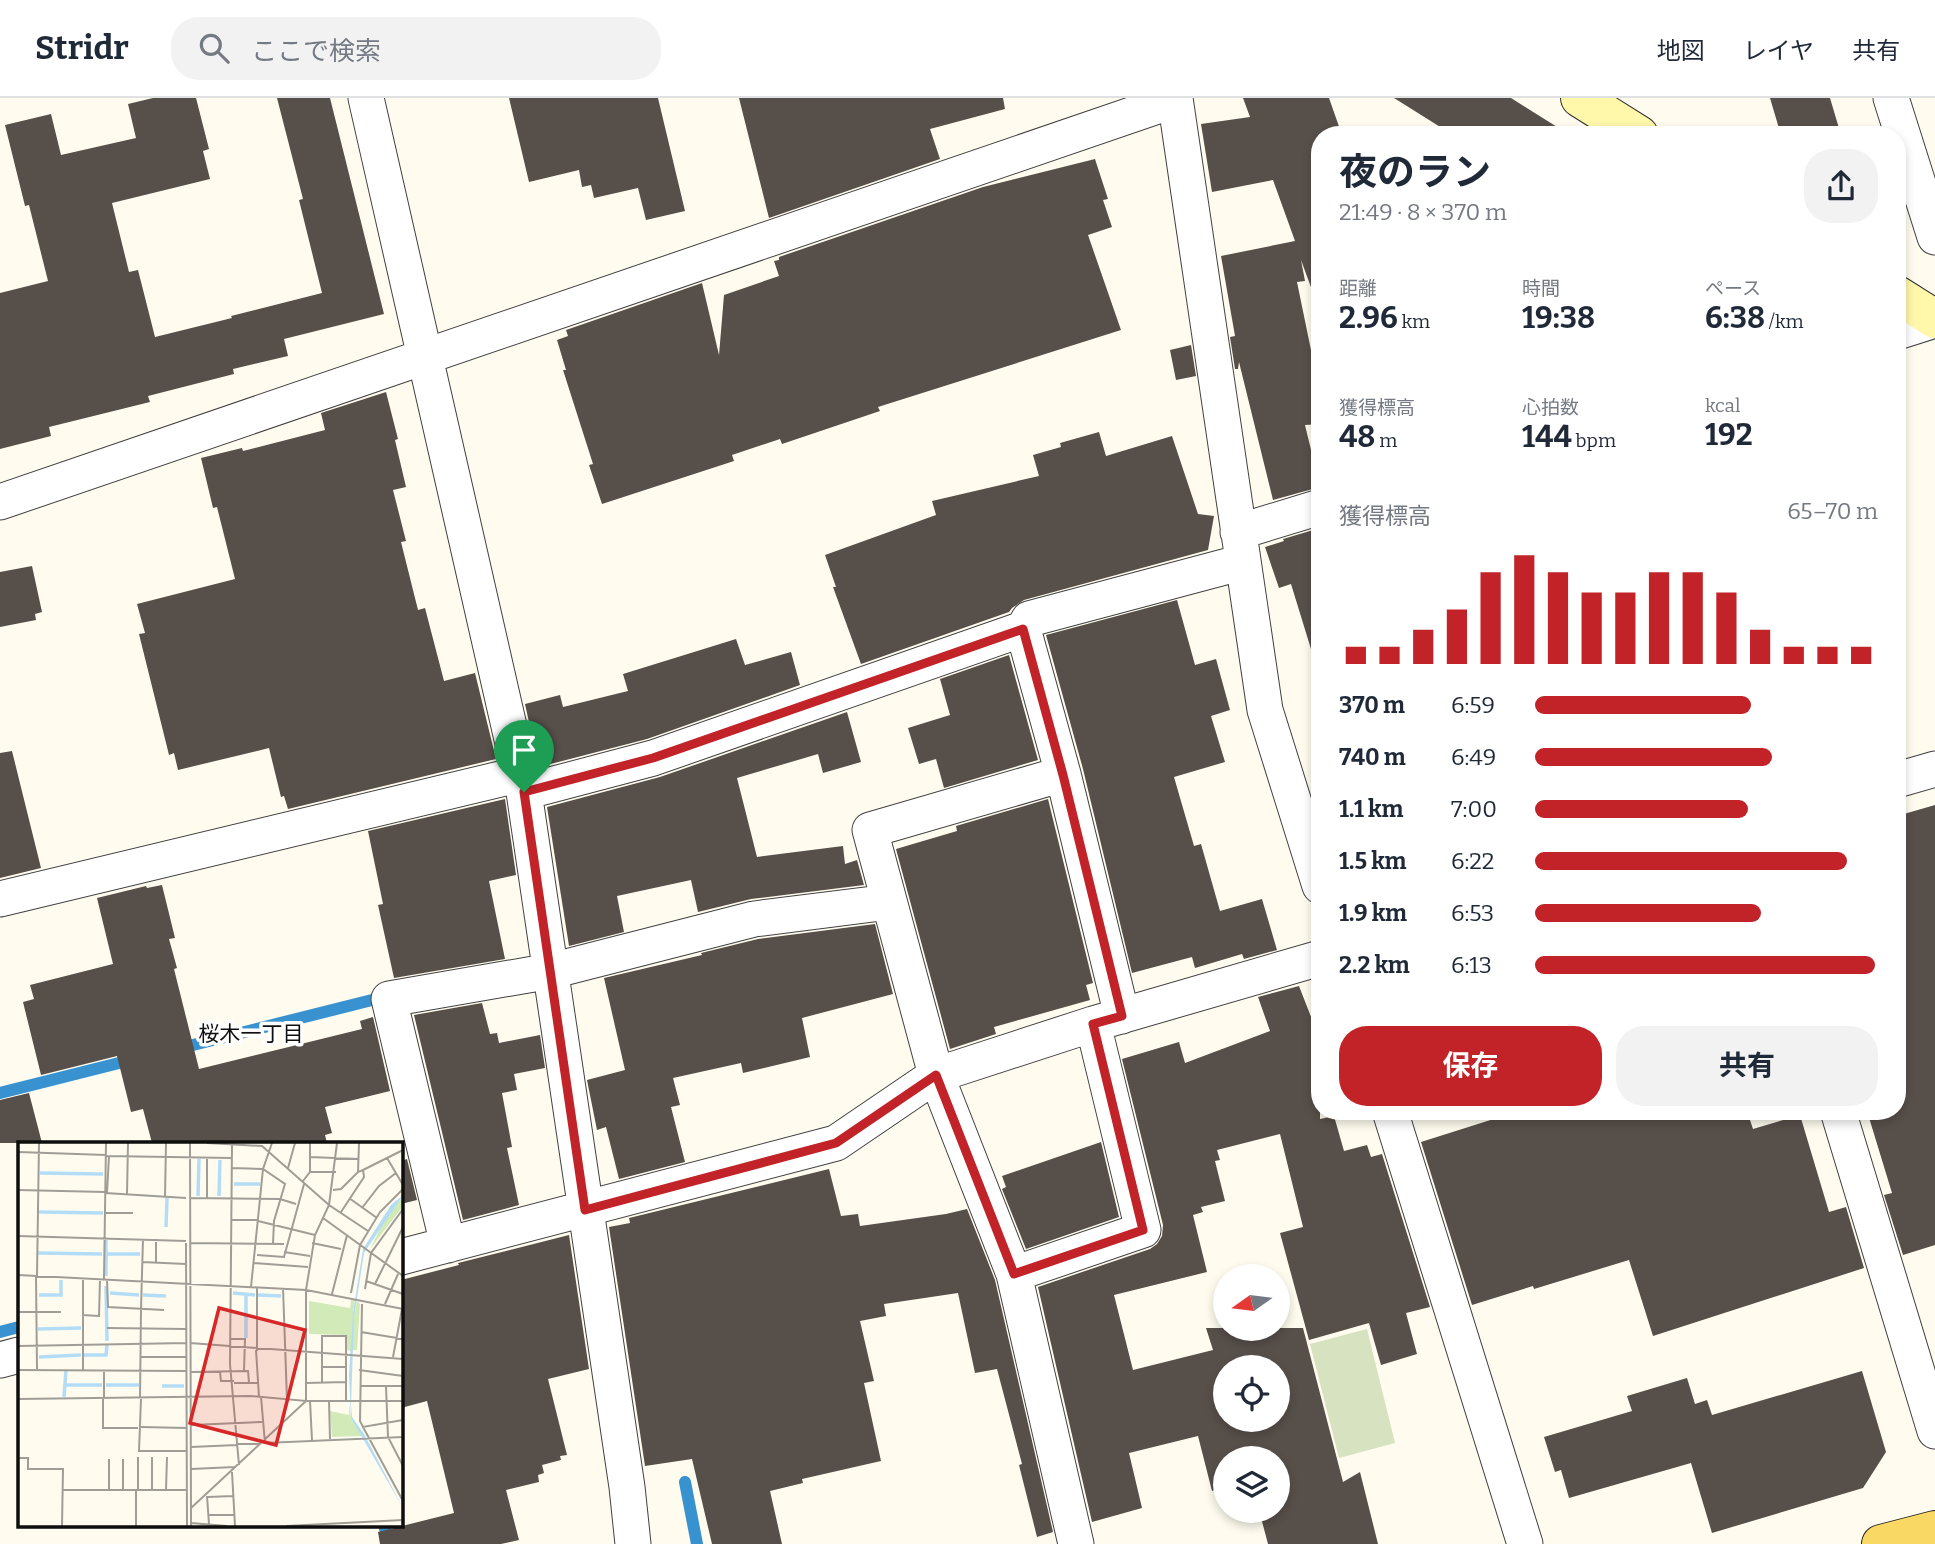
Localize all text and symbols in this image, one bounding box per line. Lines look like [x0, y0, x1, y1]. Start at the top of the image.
search box [171, 17, 661, 80]
text: Stridr [35, 28, 129, 68]
icon: search [195, 29, 233, 67]
text: ここで検索 [251, 36, 381, 67]
text: 地図 [1657, 37, 1705, 65]
text: レイヤ [1743, 37, 1814, 65]
text: 共有 [1852, 37, 1900, 65]
text: 夜のラン [1339, 149, 1491, 195]
button: share [1804, 149, 1878, 223]
text: 21:49 · 8 × 370 m [1339, 198, 1507, 226]
text: 距離 [1339, 277, 1377, 300]
text: 時間 [1522, 277, 1560, 300]
text: ペース [1705, 277, 1761, 300]
text: 2.96 [1339, 300, 1398, 336]
text: 19:38 [1522, 300, 1595, 336]
text: 6:38 [1705, 300, 1765, 336]
text: km [1398, 310, 1430, 333]
text: /km [1765, 310, 1804, 333]
text: kcal [1705, 394, 1740, 417]
text: 獲得標高 [1339, 396, 1415, 419]
text: 心拍数 [1522, 396, 1579, 419]
text: 192 [1705, 417, 1753, 453]
text: 48 [1339, 419, 1375, 455]
text: 144 [1522, 419, 1572, 455]
text: m [1375, 429, 1397, 452]
text: bpm [1572, 429, 1616, 452]
text: 65–70 m [1787, 497, 1878, 525]
text: 獲得標高 [1339, 502, 1431, 530]
text: 370 m [1339, 691, 1405, 719]
text: 6:59 [1451, 691, 1495, 719]
pin [494, 720, 554, 792]
icon: arrive [505, 731, 543, 769]
text: 740 m [1339, 743, 1406, 771]
text: 6:49 [1451, 743, 1496, 771]
text: 1.1 km [1339, 795, 1403, 823]
text: 7:00 [1451, 795, 1497, 823]
text: 1.5 km [1339, 847, 1406, 875]
text: 6:22 [1451, 847, 1494, 875]
text: 1.9 km [1339, 899, 1407, 927]
text: 6:53 [1451, 899, 1494, 927]
text: 2.2 km [1339, 951, 1410, 979]
text: 6:13 [1451, 951, 1492, 979]
district label: 桜木一丁目 [199, 1021, 304, 1047]
button: 保存 [1339, 1026, 1602, 1106]
button: 共有 [1616, 1026, 1878, 1106]
inset map [18, 1142, 402, 1526]
north arrow [1213, 1264, 1290, 1340]
map controls [1213, 1264, 1290, 1523]
button: locate [1213, 1355, 1290, 1432]
button: layers [1213, 1446, 1290, 1523]

